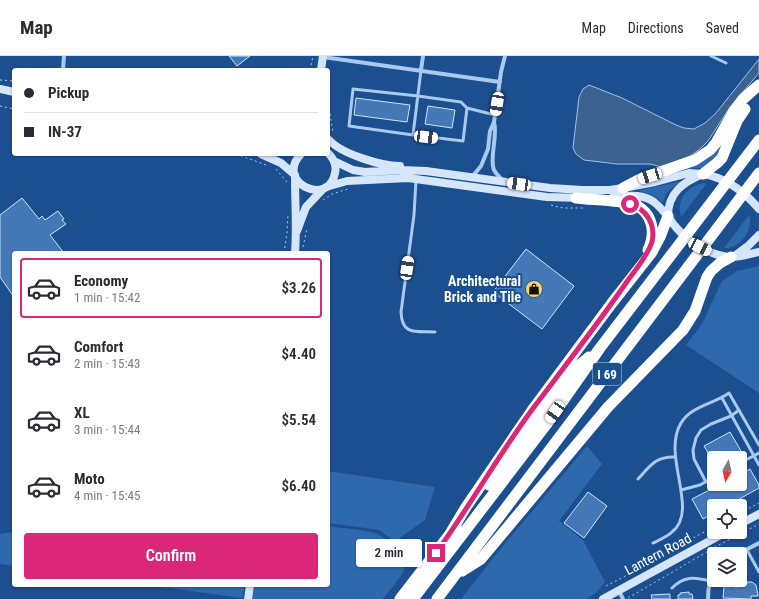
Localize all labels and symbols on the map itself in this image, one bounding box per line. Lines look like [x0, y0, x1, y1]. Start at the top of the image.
car [489, 91, 505, 117]
car [413, 130, 439, 144]
car [637, 167, 663, 185]
car [506, 176, 532, 192]
route start [621, 195, 639, 213]
car [687, 236, 713, 258]
car [399, 255, 415, 281]
place label: Architectural Brick and Tile [444, 273, 521, 305]
shop icon: Architectural Brick and Tile [524, 279, 544, 299]
road number: I 69 [593, 363, 621, 385]
car [543, 399, 567, 425]
north arrow [707, 451, 747, 491]
street label: Lantern Road [622, 530, 694, 578]
callout: 2 min [356, 539, 422, 567]
route end [427, 544, 445, 562]

